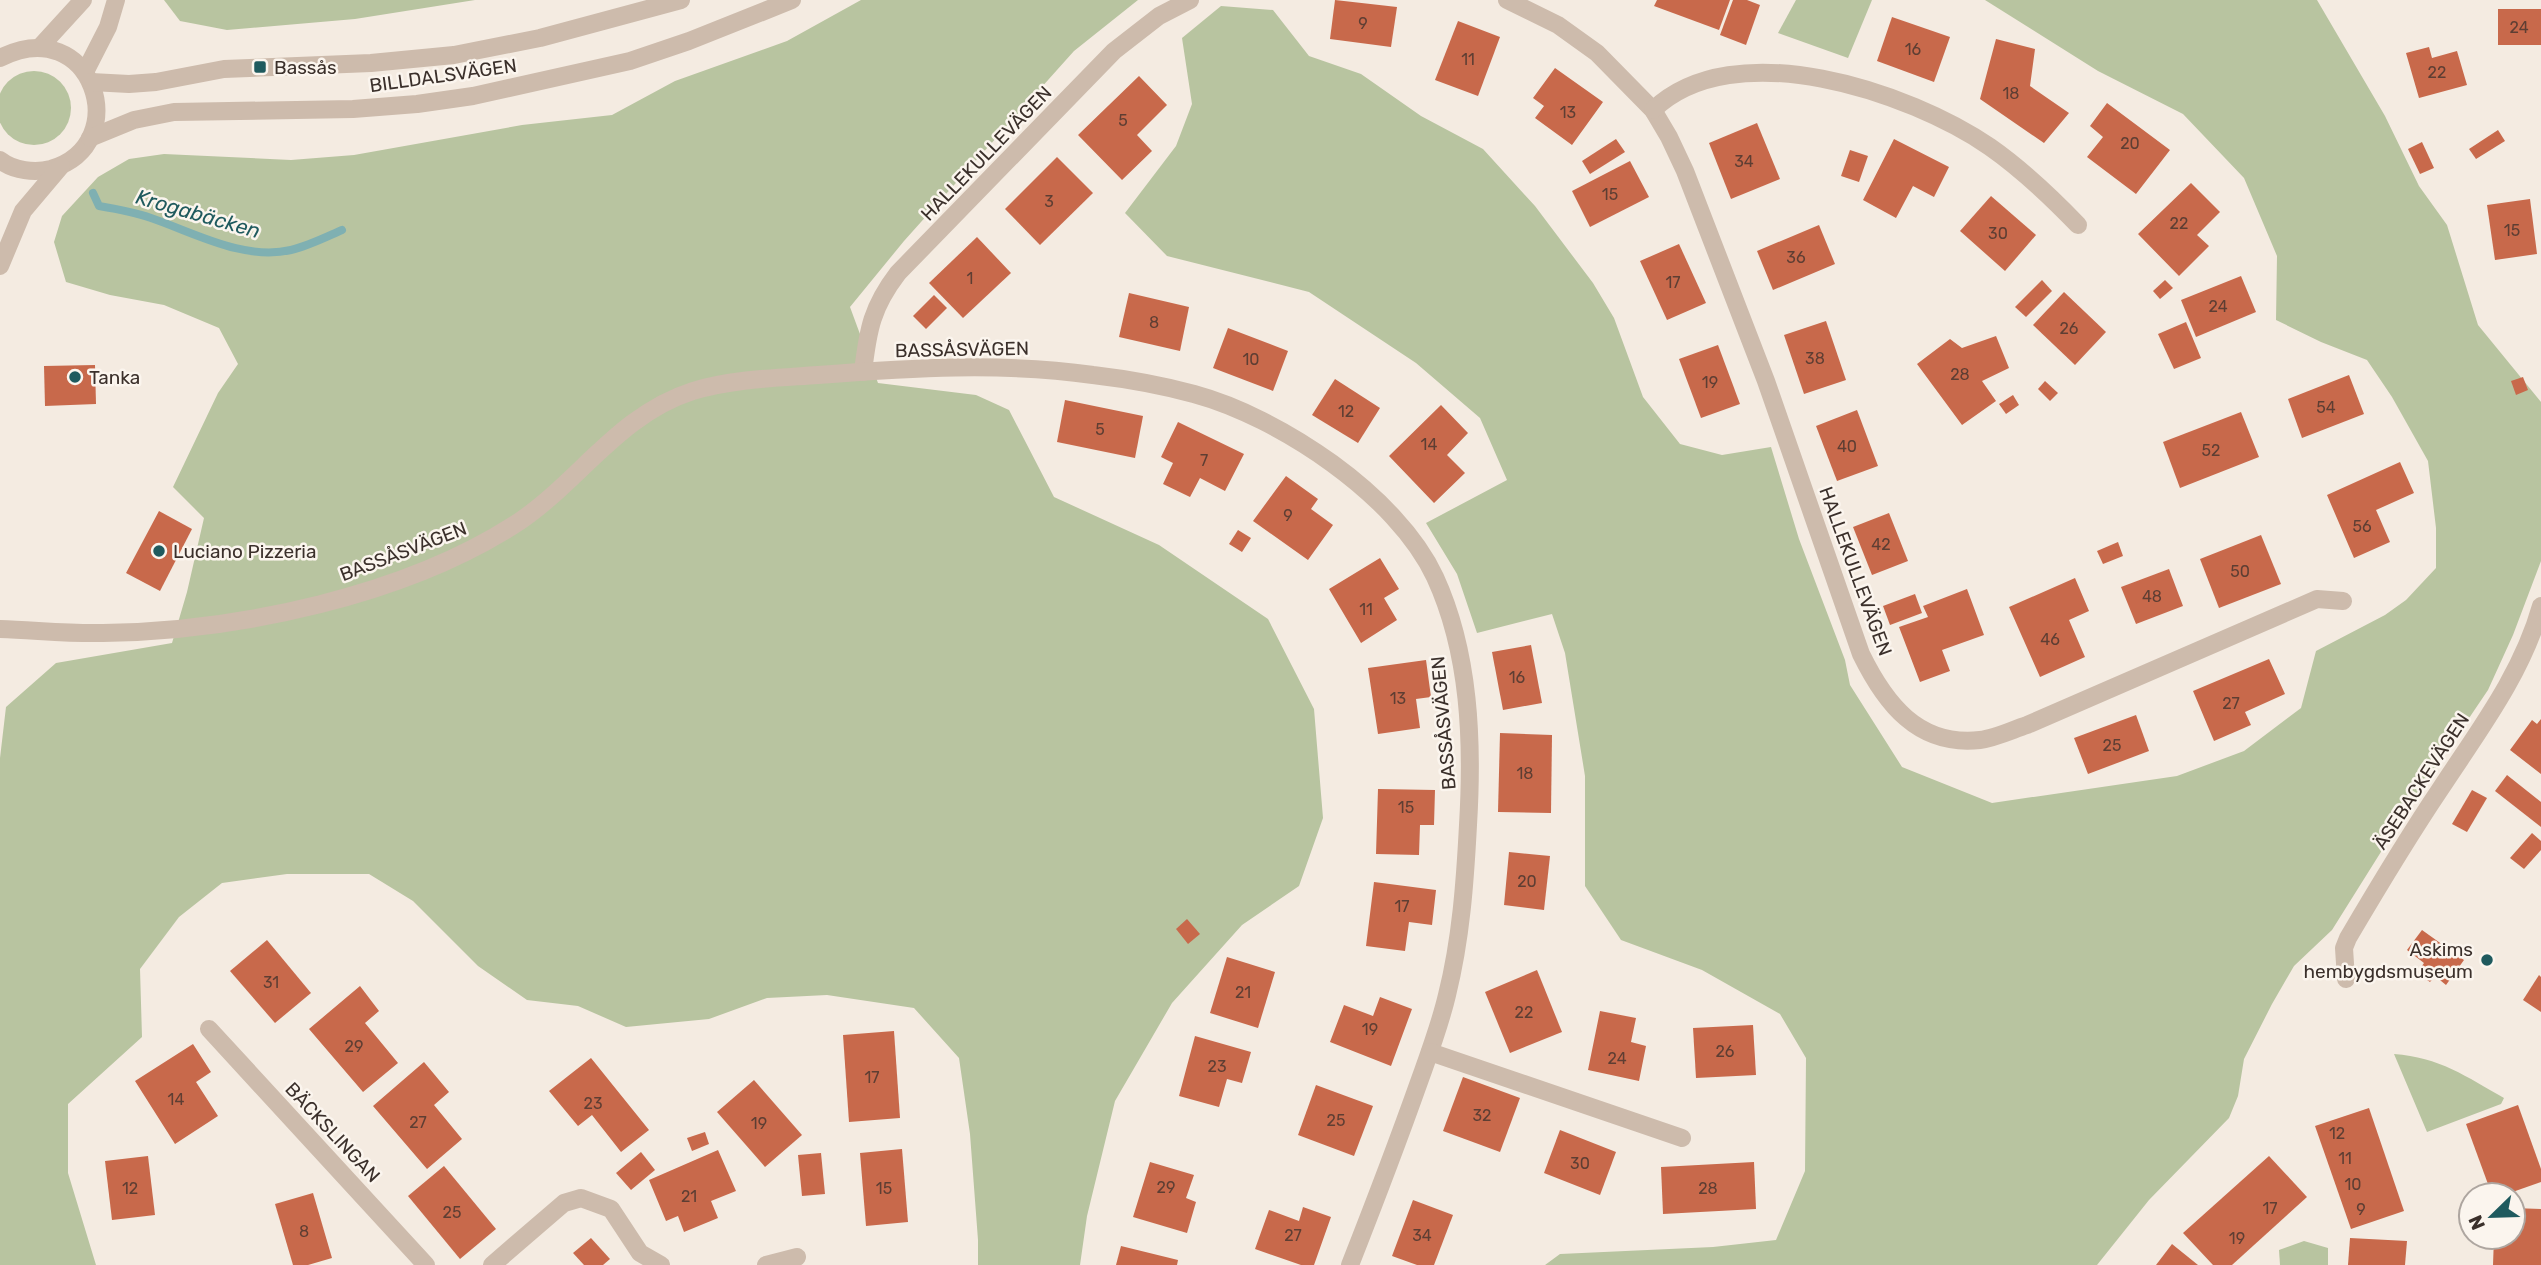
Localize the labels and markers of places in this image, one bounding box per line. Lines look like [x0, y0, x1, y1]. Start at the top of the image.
place label: Bassås [274, 56, 337, 79]
marker: Bassås [252, 59, 268, 75]
place label: Tanka [89, 366, 140, 389]
marker: Tanka [67, 369, 83, 385]
place label: Luciano Pizzeria [173, 540, 316, 563]
marker: Luciano Pizzeria [151, 543, 167, 559]
place label: Askims hembygdsmuseum [2303, 938, 2473, 983]
marker: Askims hembygdsmuseum [2479, 952, 2495, 968]

